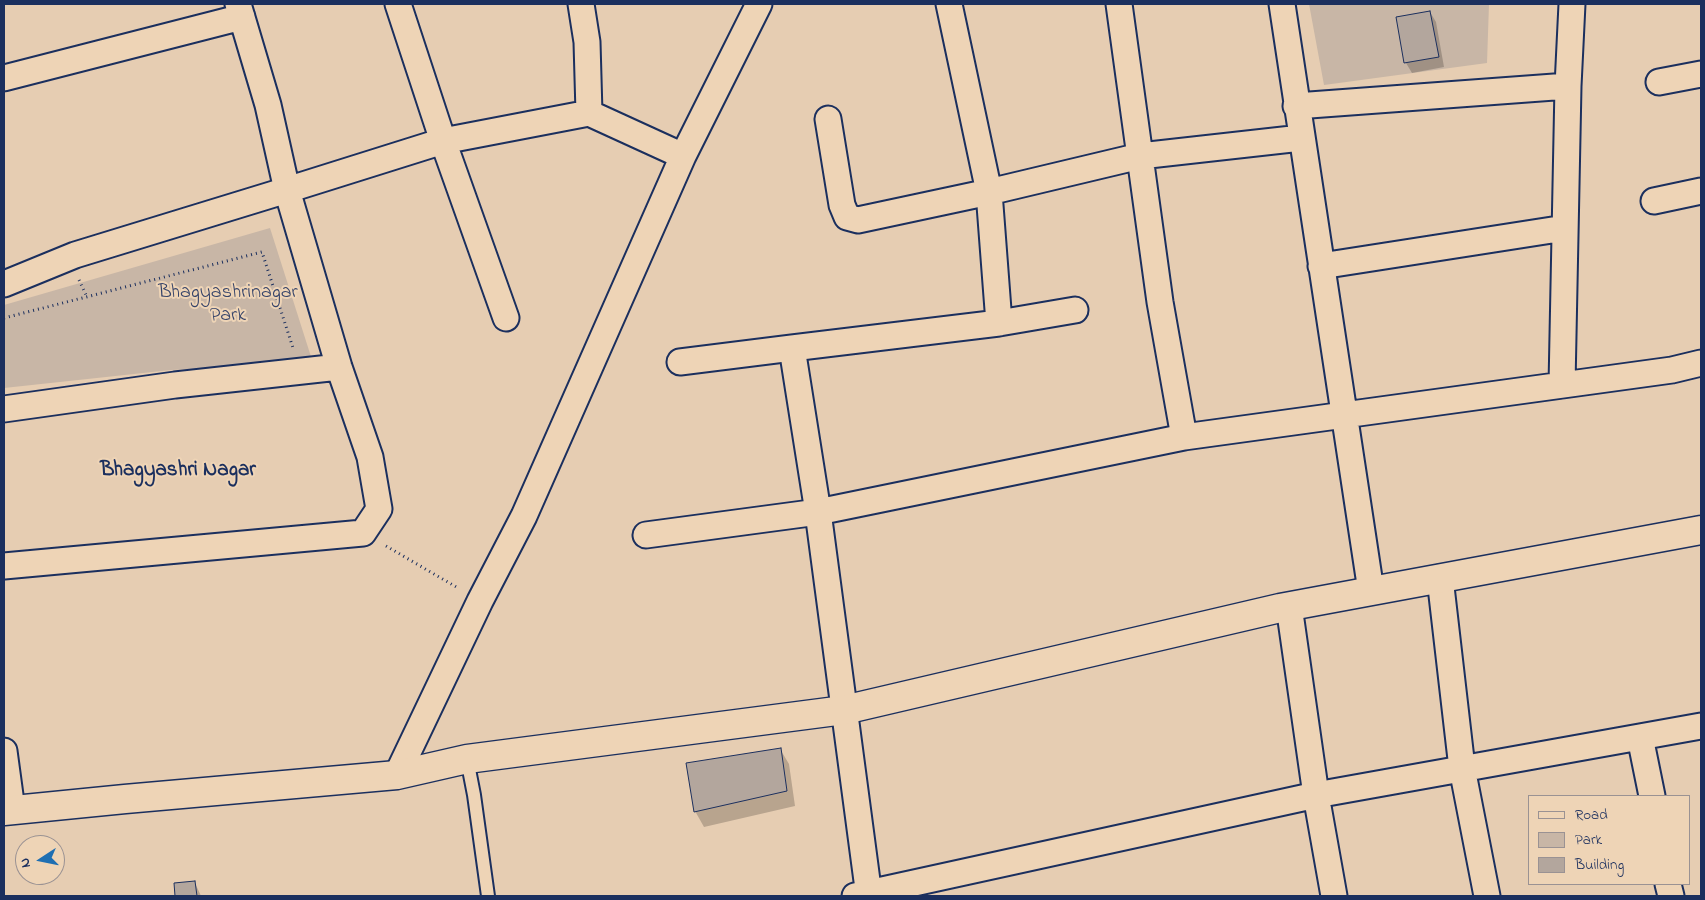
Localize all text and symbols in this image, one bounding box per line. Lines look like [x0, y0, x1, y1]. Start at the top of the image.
park label: Bhagyashrinagar Park [158, 282, 298, 329]
district label: Bhagyashri Nagar [100, 459, 256, 485]
legend [1528, 795, 1690, 885]
text: Road [1575, 804, 1608, 826]
text: Park [1575, 829, 1602, 851]
north arrow [15, 835, 65, 885]
text: Building [1575, 854, 1624, 876]
text: N [15, 856, 37, 869]

